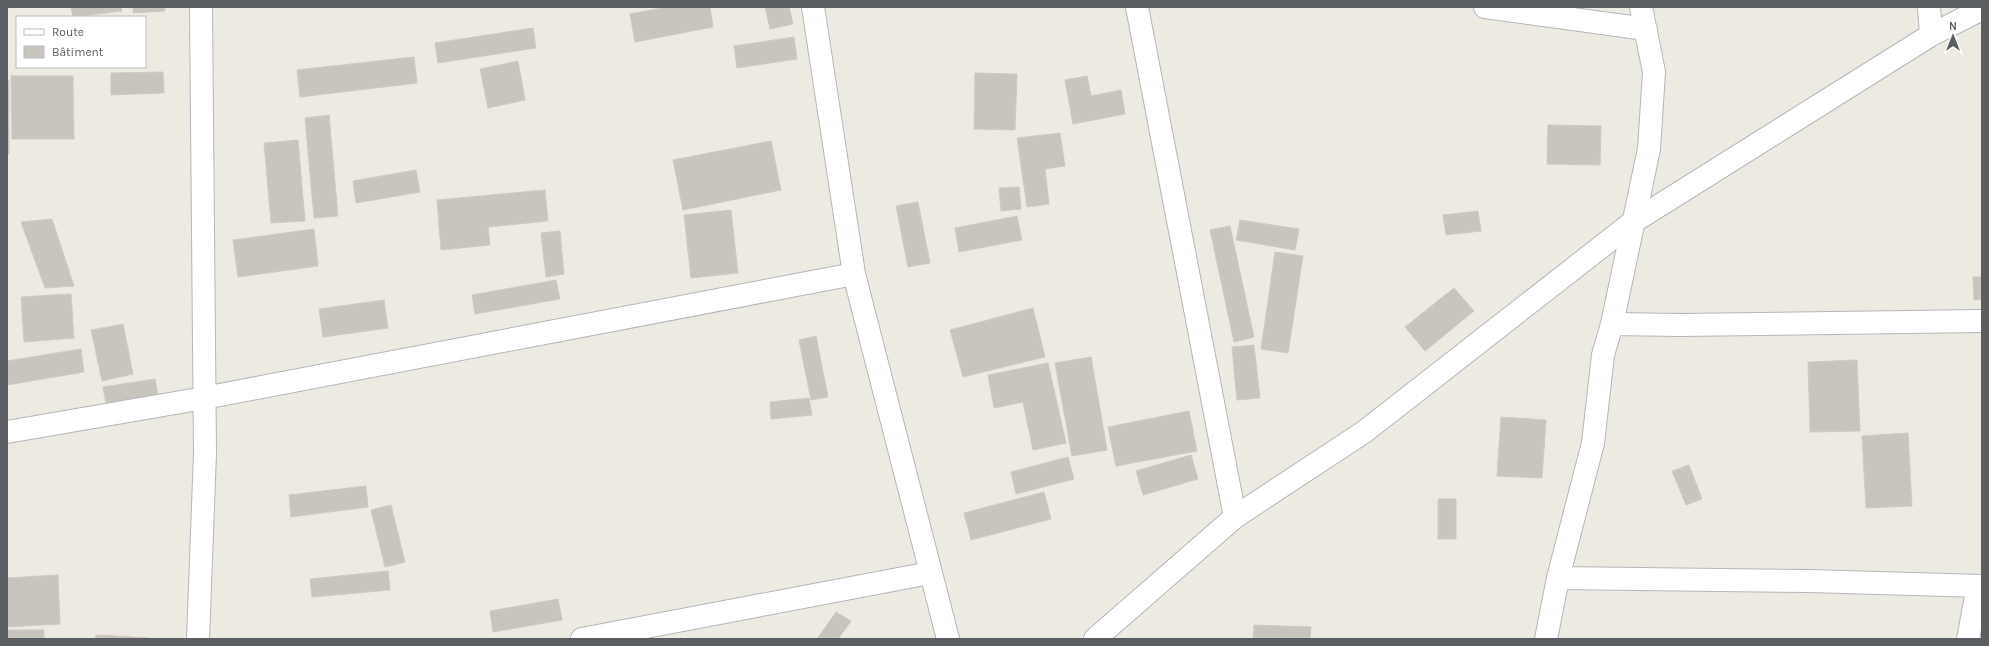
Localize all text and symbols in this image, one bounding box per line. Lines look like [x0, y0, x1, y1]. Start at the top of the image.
legend [16, 16, 146, 68]
north arrow [1933, 16, 1973, 56]
text: N [1949, 20, 1957, 33]
text: Route [52, 25, 84, 39]
text: Bâtiment [52, 45, 104, 59]

